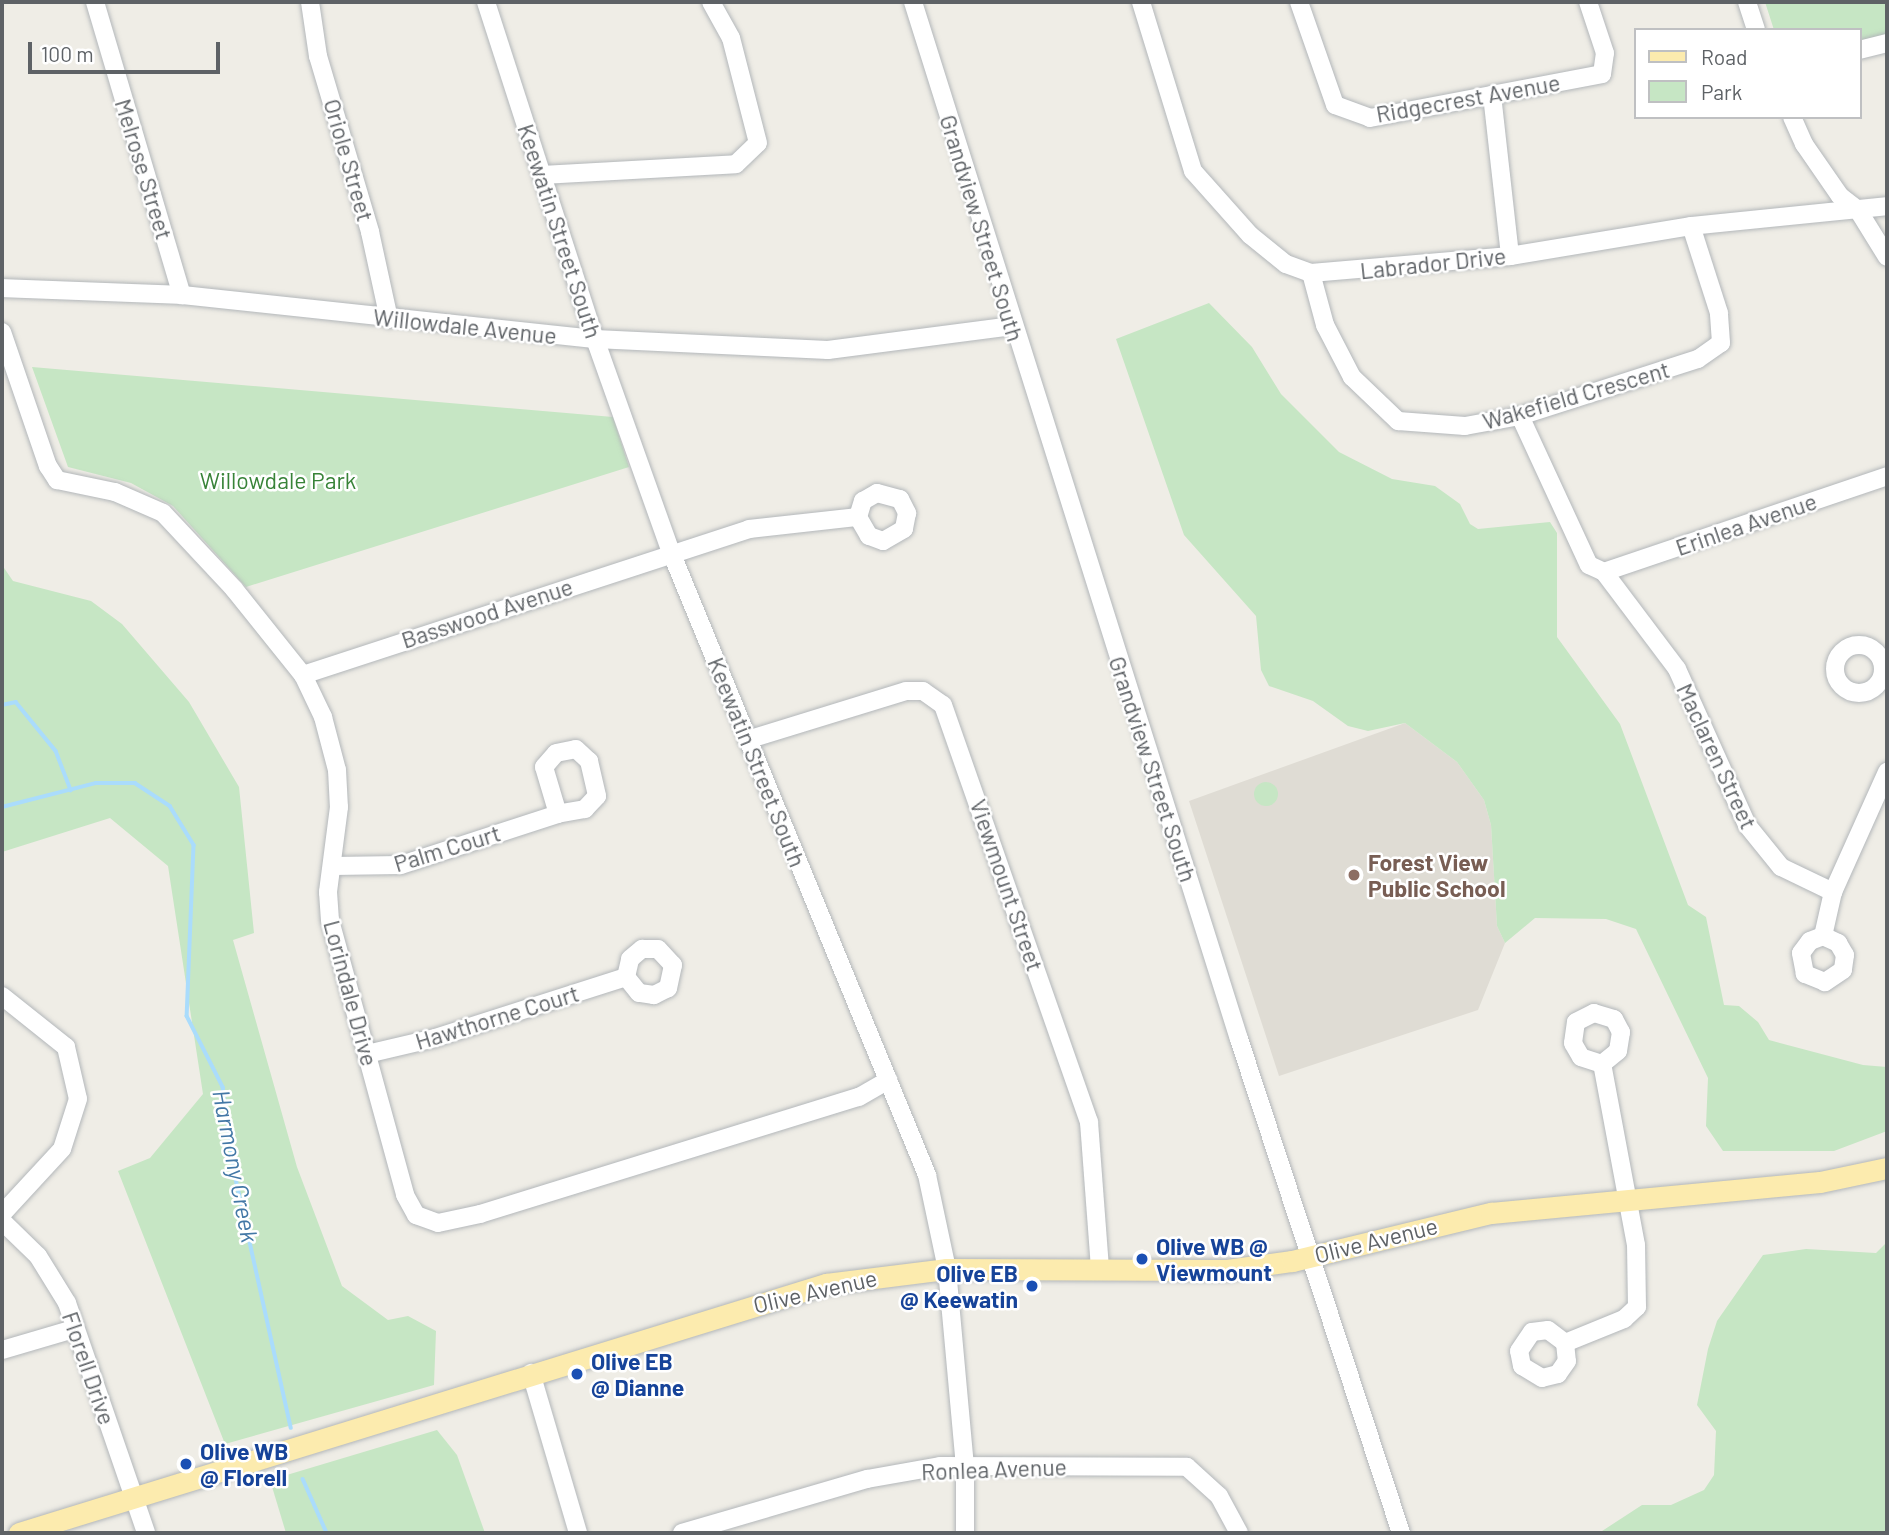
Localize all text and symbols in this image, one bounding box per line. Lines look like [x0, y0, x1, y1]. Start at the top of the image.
scale bar [32, 28, 224, 72]
legend [1633, 28, 1861, 119]
text: 100 m [41, 41, 94, 66]
text: Road [1701, 44, 1747, 69]
street label: Ridgecrest Avenue [1374, 68, 1562, 128]
text: Park [1701, 79, 1742, 104]
street label: Melrose Street [110, 95, 178, 243]
street label: Oriole Street [318, 96, 380, 224]
street label: Grandview Street South [934, 111, 1030, 345]
street label: Keewatin Street South [512, 120, 608, 342]
street label: Labrador Drive [1359, 242, 1507, 284]
street label: Willowdale Avenue [372, 303, 558, 349]
street label: Wakefield Crescent [1479, 355, 1673, 435]
park label: Willowdale Park [200, 466, 356, 494]
street label: Erinlea Avenue [1672, 487, 1820, 561]
street label: Basswood Avenue [398, 572, 576, 654]
street label: Keewatin Street South [702, 653, 812, 871]
street label: Grandview Street South [1104, 653, 1202, 885]
street label: Maclaren Street [1671, 679, 1763, 833]
street label: Viewmount Street [965, 795, 1049, 975]
street label: Palm Court [390, 819, 504, 877]
place label: Forest View Public School [1368, 848, 1505, 902]
marker: Forest View Public School [1346, 867, 1362, 883]
street label: Lorindale Drive [318, 917, 384, 1069]
street label: Hawthorne Court [412, 979, 582, 1055]
water label: Harmony Creek [207, 1087, 265, 1245]
street label: Olive Avenue [1312, 1211, 1440, 1269]
place label: Olive WB @ Viewmount [1156, 1232, 1272, 1286]
marker: Olive WB @ Viewmount [1134, 1251, 1150, 1267]
place label: Olive EB @ Keewatin [900, 1259, 1018, 1313]
street label: Olive Avenue [751, 1263, 879, 1319]
marker: Olive EB @ Keewatin [1024, 1278, 1040, 1294]
street label: Florell Drive [57, 1308, 121, 1428]
place label: Olive EB @ Dianne [591, 1347, 684, 1401]
marker: Olive EB @ Dianne [569, 1366, 585, 1382]
place label: Olive WB @ Florell [200, 1437, 288, 1491]
street label: Ronlea Avenue [921, 1453, 1067, 1485]
marker: Olive WB @ Florell [178, 1456, 194, 1472]

